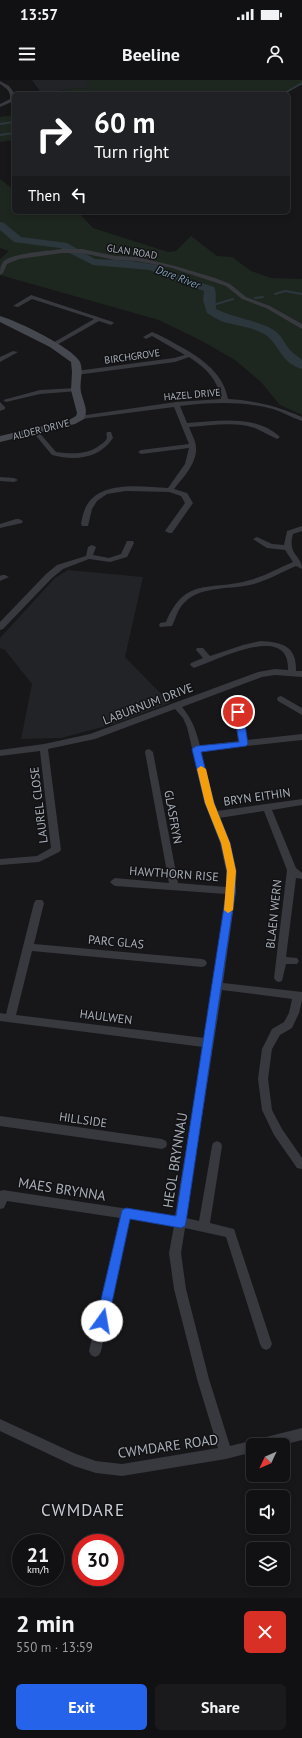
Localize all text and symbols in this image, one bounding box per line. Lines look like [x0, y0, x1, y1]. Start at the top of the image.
text: 13:57 [20, 5, 58, 24]
icon: menu [16, 43, 38, 65]
text: Beeline [122, 43, 180, 66]
icon: person [264, 43, 286, 65]
text: 60 m [94, 104, 155, 141]
icon: right [28, 108, 80, 160]
text: Turn right [94, 140, 169, 163]
icon: left [68, 184, 90, 206]
text: Then [28, 186, 60, 205]
street label: GLAN ROAD [106, 241, 158, 262]
water label: Dare River [154, 262, 203, 292]
street label: BIRCHGROVE [103, 346, 161, 367]
street label: HAZEL DRIVE [163, 386, 221, 403]
street label: ALDER DRIVE [11, 416, 71, 443]
street label: LABURNUM DRIVE [101, 679, 195, 728]
pin [221, 695, 255, 729]
icon: arrive [227, 701, 249, 723]
street label: LAUREL CLOSE [26, 766, 51, 844]
street label: BRYN EITHIN [222, 784, 291, 809]
street label: GLASFRYN [161, 789, 186, 845]
street label: HAWTHORN RISE [129, 863, 219, 884]
street label: BLAEN WERN [262, 879, 285, 949]
street label: PARC GLAS [87, 932, 145, 951]
street label: HAULWEN [79, 1006, 133, 1027]
street label: HILLSIDE [58, 1109, 108, 1130]
street label: HEOL BRYNNAU [159, 1111, 191, 1209]
street label: MAES BRYNNA [17, 1173, 108, 1205]
position arrow [81, 1300, 123, 1342]
street label: CWMDARE ROAD [117, 1430, 219, 1462]
north arrow [246, 1438, 290, 1482]
map controls [246, 1438, 290, 1586]
button: sound [246, 1490, 290, 1534]
district label: CWMDARE [41, 1499, 125, 1521]
speed limit sign: 30 [72, 1534, 124, 1586]
text: 21 [27, 1542, 49, 1568]
button: layers [246, 1542, 290, 1586]
text: km/h [27, 1563, 49, 1576]
text: 2 min [16, 1608, 75, 1639]
button: close [244, 1611, 286, 1653]
text: 550 m · 13:59 [16, 1639, 93, 1656]
button: Exit [16, 1684, 147, 1730]
button: Share [155, 1684, 286, 1730]

